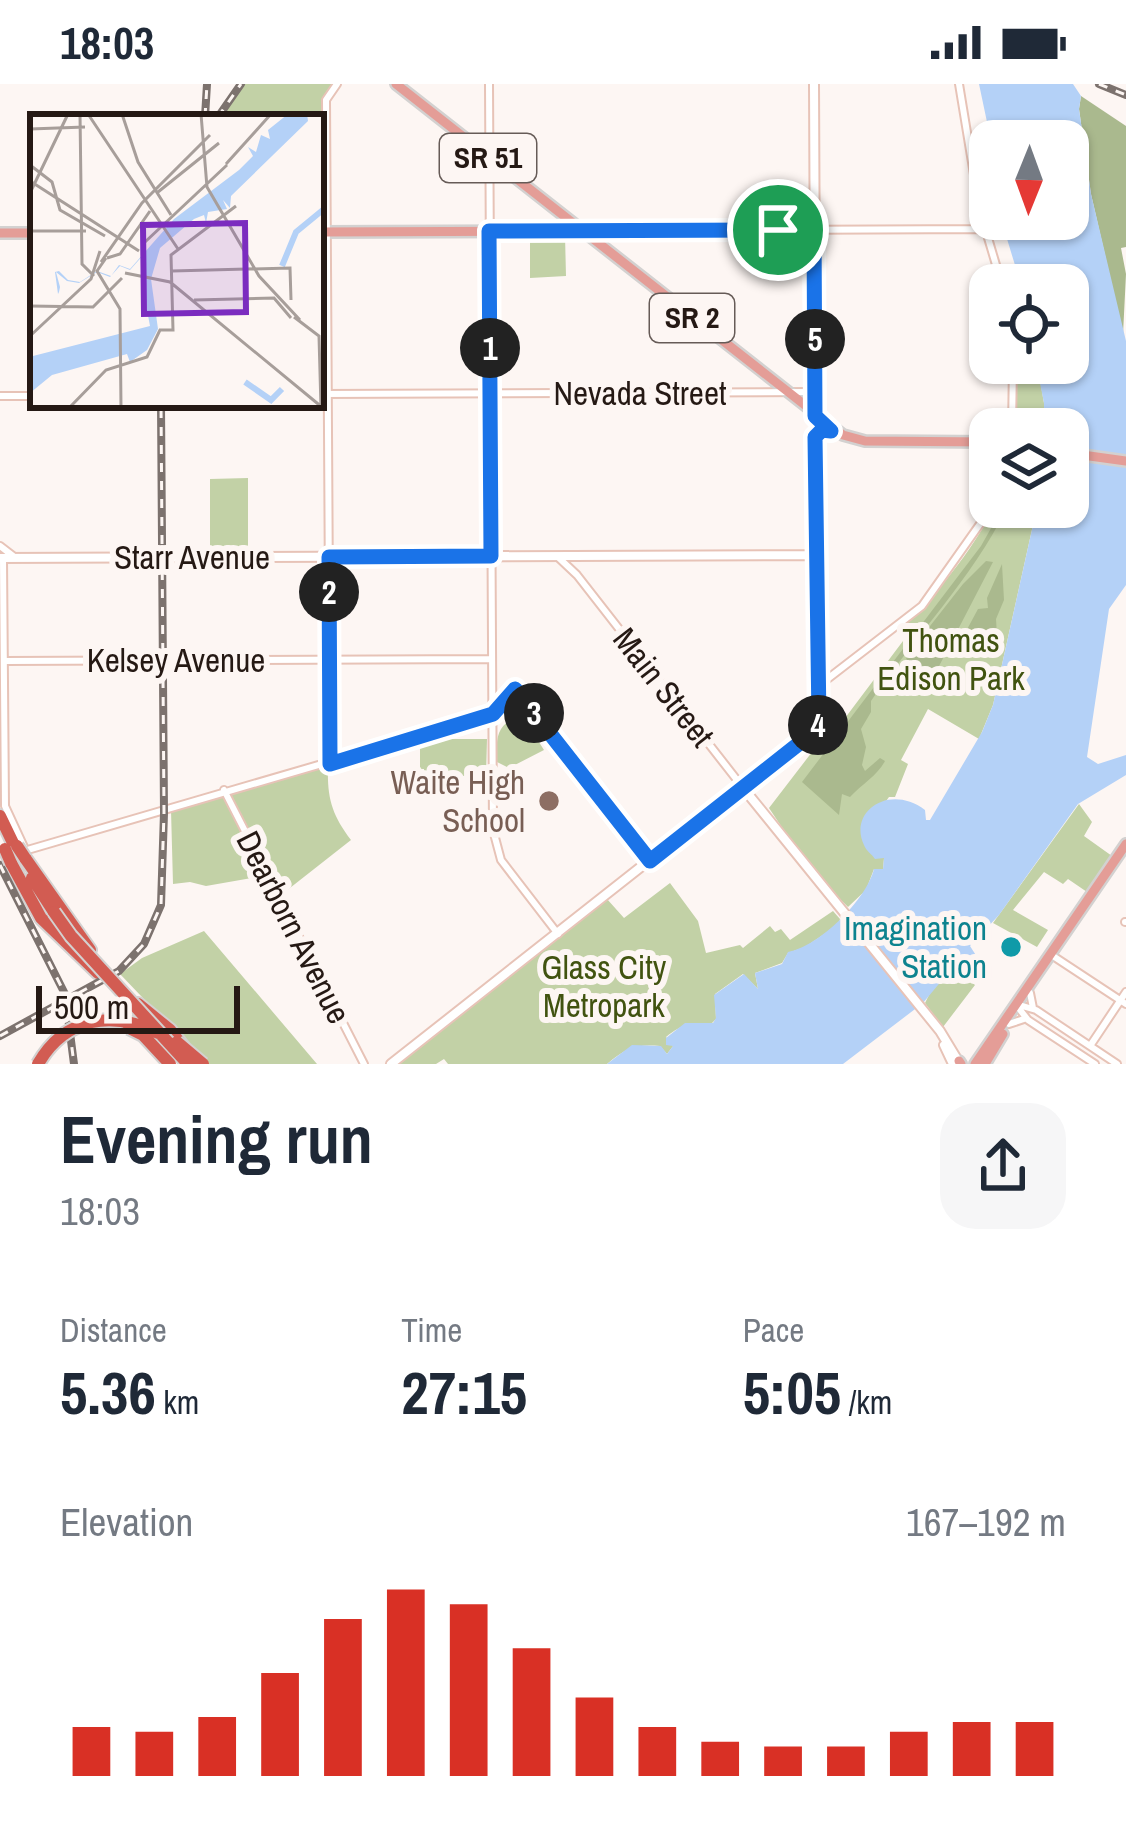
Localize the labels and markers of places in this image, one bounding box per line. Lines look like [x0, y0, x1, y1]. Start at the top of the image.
pin [727, 179, 829, 281]
pin: 5 [785, 309, 845, 369]
pin: 1 [460, 318, 520, 378]
pin: 2 [299, 562, 359, 622]
pin: 3 [504, 683, 564, 743]
pin: 4 [788, 695, 848, 755]
place label: Waite High School [391, 760, 525, 842]
marker: Waite High School [536, 788, 562, 814]
place label: Imagination Station [844, 906, 987, 988]
marker: Imagination Station [998, 934, 1024, 960]

